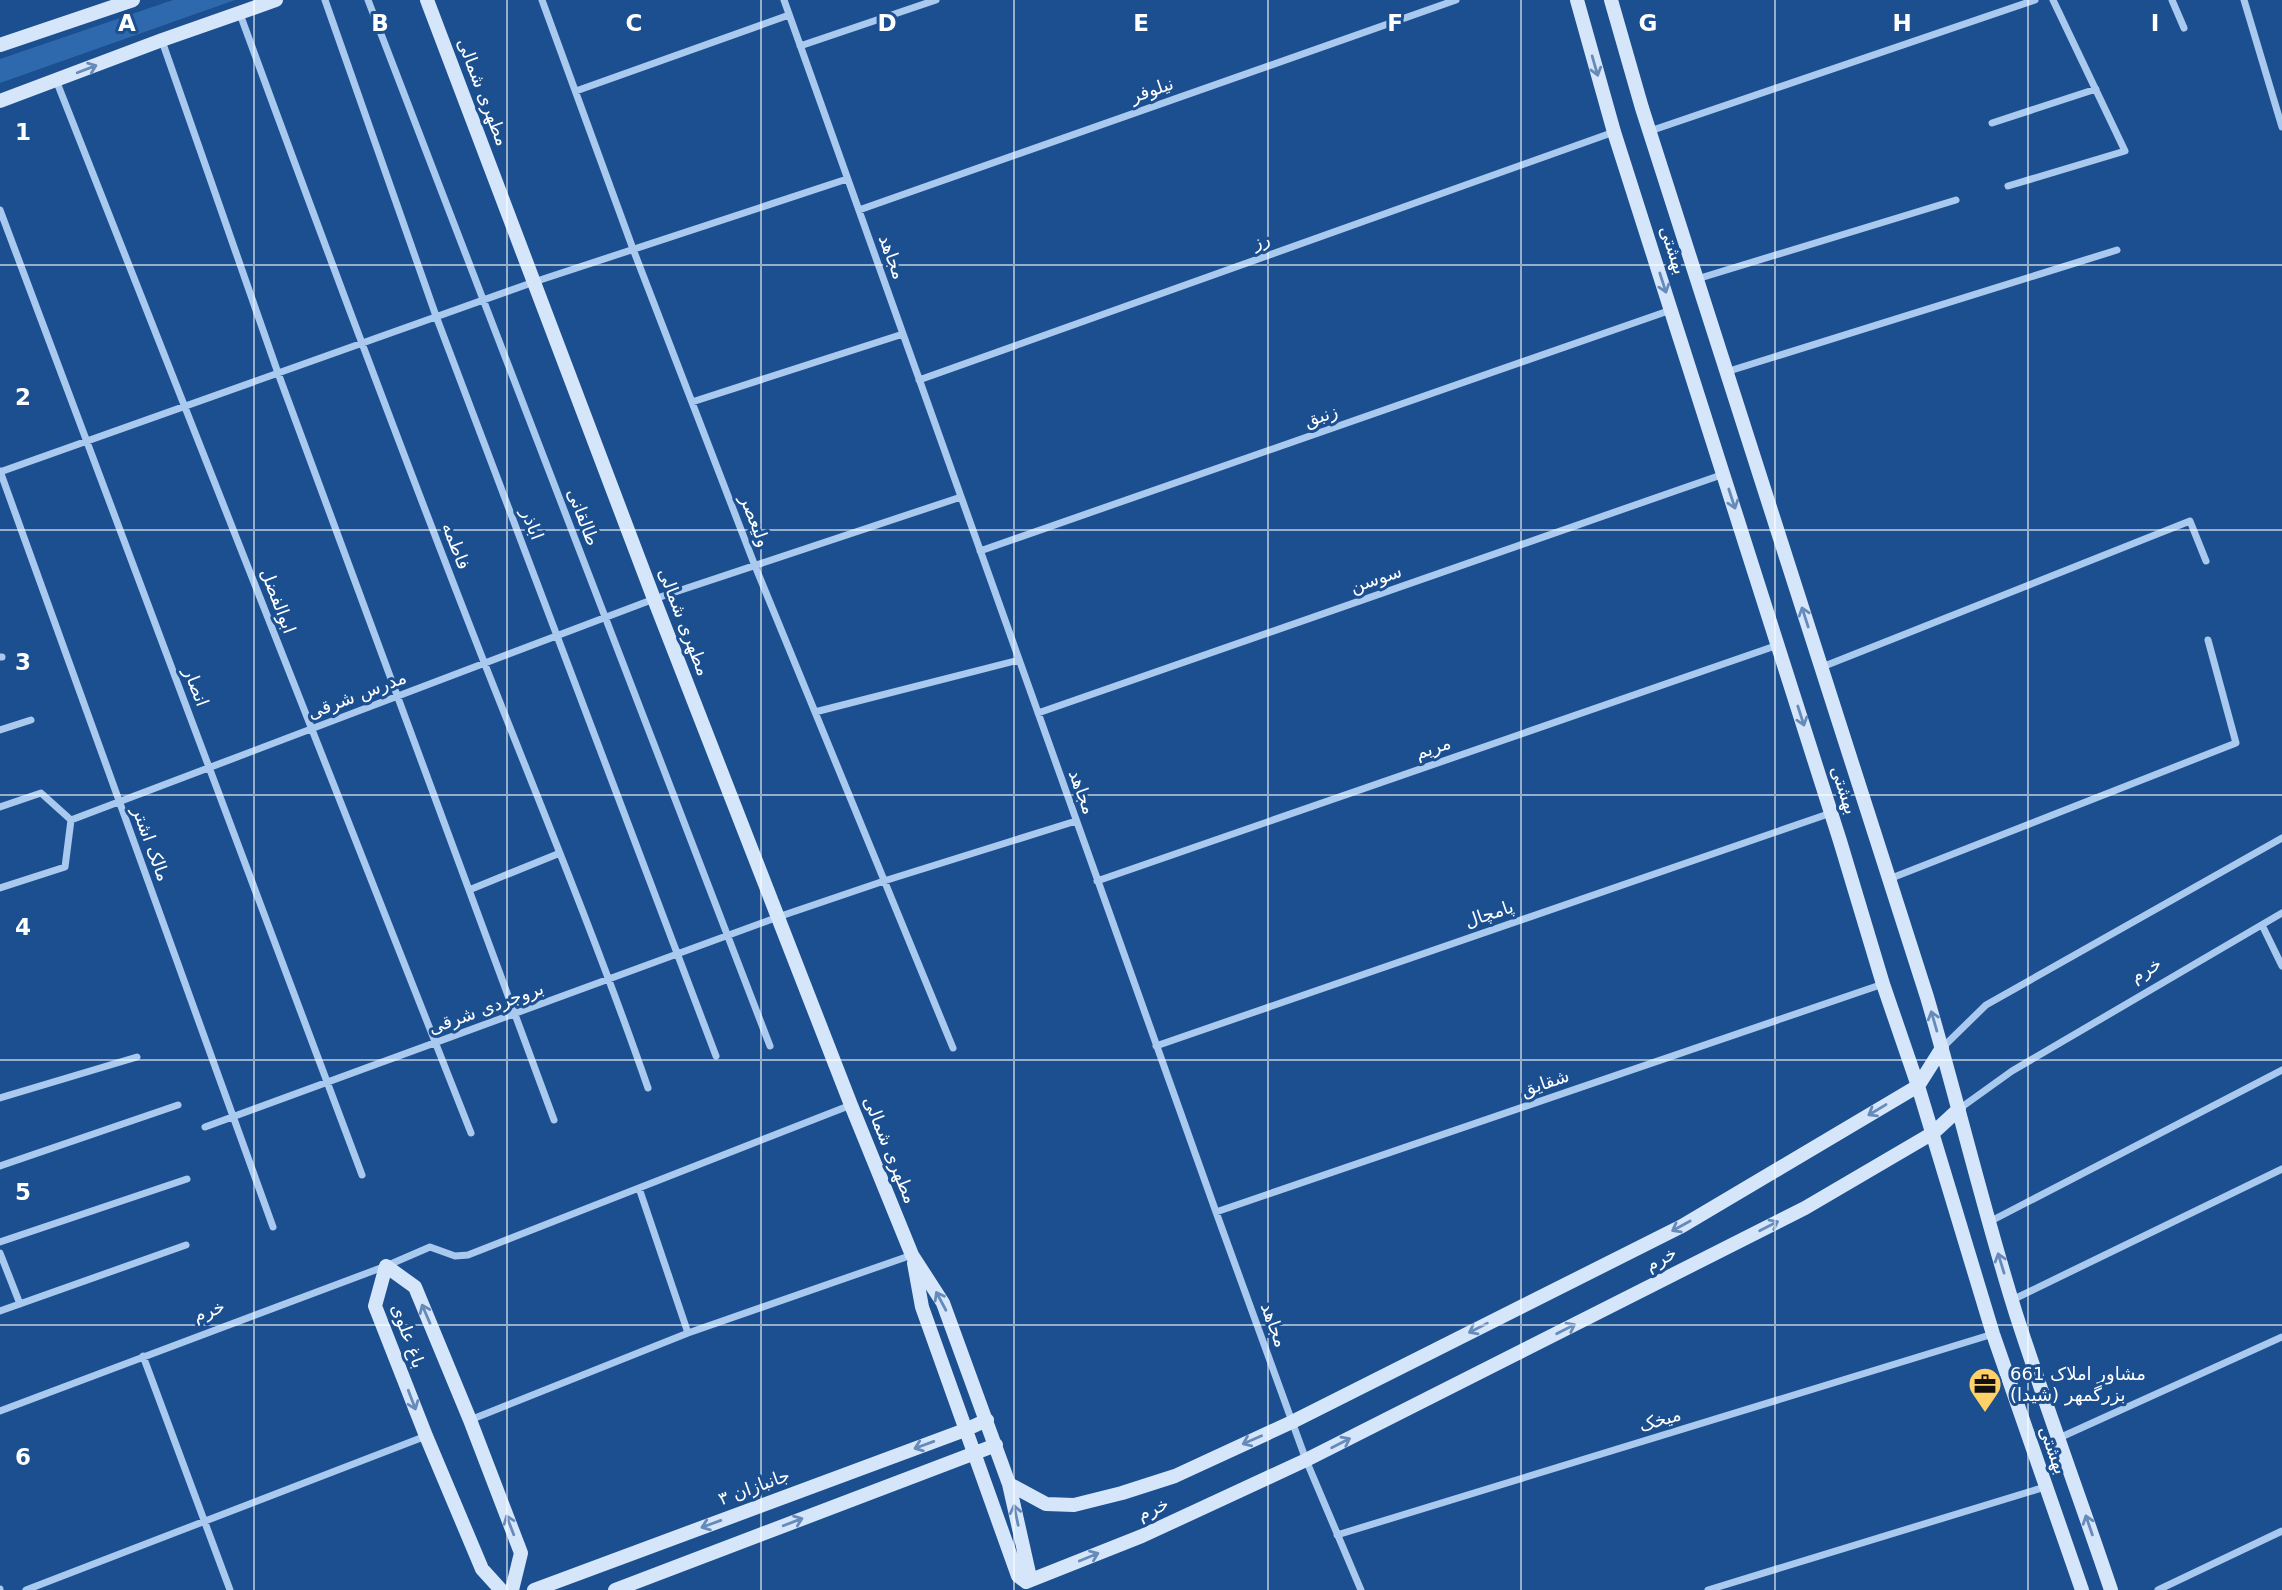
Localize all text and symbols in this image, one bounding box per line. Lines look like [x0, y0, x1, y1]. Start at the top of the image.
text: A [118, 10, 136, 36]
text: B [371, 10, 389, 36]
text: C [626, 10, 642, 36]
text: D [877, 10, 897, 36]
text: E [1133, 10, 1149, 36]
text: F [1387, 10, 1403, 36]
text: G [1639, 10, 1657, 36]
text: H [1892, 10, 1912, 36]
text: I [2151, 10, 2159, 36]
street label: مطهری شمالی [452, 35, 514, 149]
one-way arrow [1590, 54, 1603, 76]
one-way arrow [75, 61, 97, 74]
street label: نیلوفر [1127, 72, 1177, 108]
text: 1 [15, 119, 31, 145]
street label: بهشتی [1655, 223, 1691, 277]
street label: رز [1248, 228, 1273, 254]
street label: مجاهد [875, 232, 910, 282]
one-way arrow [1658, 271, 1670, 293]
text: 2 [15, 384, 31, 410]
street label: زنبق [1301, 400, 1341, 432]
street label: طالقانی [563, 485, 604, 549]
one-way arrow [1727, 488, 1740, 510]
street label: ولیعصر [735, 491, 775, 550]
street label: اباذر [517, 504, 548, 543]
street label: فاطمه [438, 519, 475, 572]
street label: سوسن [1347, 560, 1405, 598]
street label: ابوالفضل [256, 565, 300, 637]
street label: مطهری شمالی [653, 565, 715, 679]
one-way arrow [1798, 606, 1811, 628]
text: 3 [15, 649, 31, 675]
street label: انصار [179, 664, 213, 709]
street label: مدرس شرقی [304, 666, 410, 724]
one-way arrow [1796, 705, 1808, 727]
street label: مریم [1412, 732, 1454, 764]
street label: بهشتی [1826, 763, 1862, 817]
street label: مجاهد [1065, 767, 1100, 817]
street label: مالک اشتر [127, 803, 175, 884]
street label: پامچال [1462, 895, 1516, 933]
text: 4 [15, 914, 31, 940]
street label: خرم [2127, 952, 2165, 988]
street label: بروجردی شرقی [425, 977, 547, 1039]
one-way arrow [1927, 1010, 1940, 1032]
street label: شقایق [1518, 1065, 1572, 1101]
street label: مطهری شمالی [858, 1093, 922, 1207]
one-way arrow [1868, 1103, 1888, 1117]
text: 5 [15, 1179, 31, 1205]
one-way arrow [1758, 1219, 1779, 1233]
one-way arrow [1671, 1220, 1692, 1233]
street label: خرم [1642, 1242, 1680, 1276]
one-way arrow [1994, 1253, 2007, 1275]
one-way arrow [934, 1291, 947, 1312]
street label: خرم [190, 1295, 228, 1327]
street label: مجاهد [1257, 1300, 1292, 1350]
street label: باغ علوی [386, 1301, 430, 1371]
one-way arrow [419, 1303, 432, 1325]
one-way arrow [1468, 1322, 1489, 1336]
one-way arrow [1555, 1322, 1576, 1335]
place label: مشاور املاک 661 بزرگمهر (شیدا) [2010, 1363, 2146, 1406]
office icon: مشاور املاک 661 بزرگمهر (شیدا) [1966, 1365, 2004, 1414]
one-way arrow [406, 1388, 419, 1410]
street label: میخک [1636, 1403, 1683, 1436]
street label: بهشتی [2034, 1423, 2072, 1477]
one-way arrow [1242, 1434, 1263, 1447]
one-way arrow [1330, 1435, 1351, 1449]
one-way arrow [913, 1440, 935, 1452]
text: 6 [15, 1444, 31, 1470]
street label: جانبازان ۳ [715, 1464, 793, 1509]
street label: خرم [1134, 1492, 1172, 1526]
one-way arrow [1009, 1504, 1023, 1527]
one-way arrow [503, 1514, 516, 1536]
one-way arrow [782, 1515, 804, 1528]
one-way arrow [2082, 1515, 2094, 1537]
one-way arrow [700, 1519, 722, 1532]
one-way arrow [1078, 1549, 1100, 1562]

